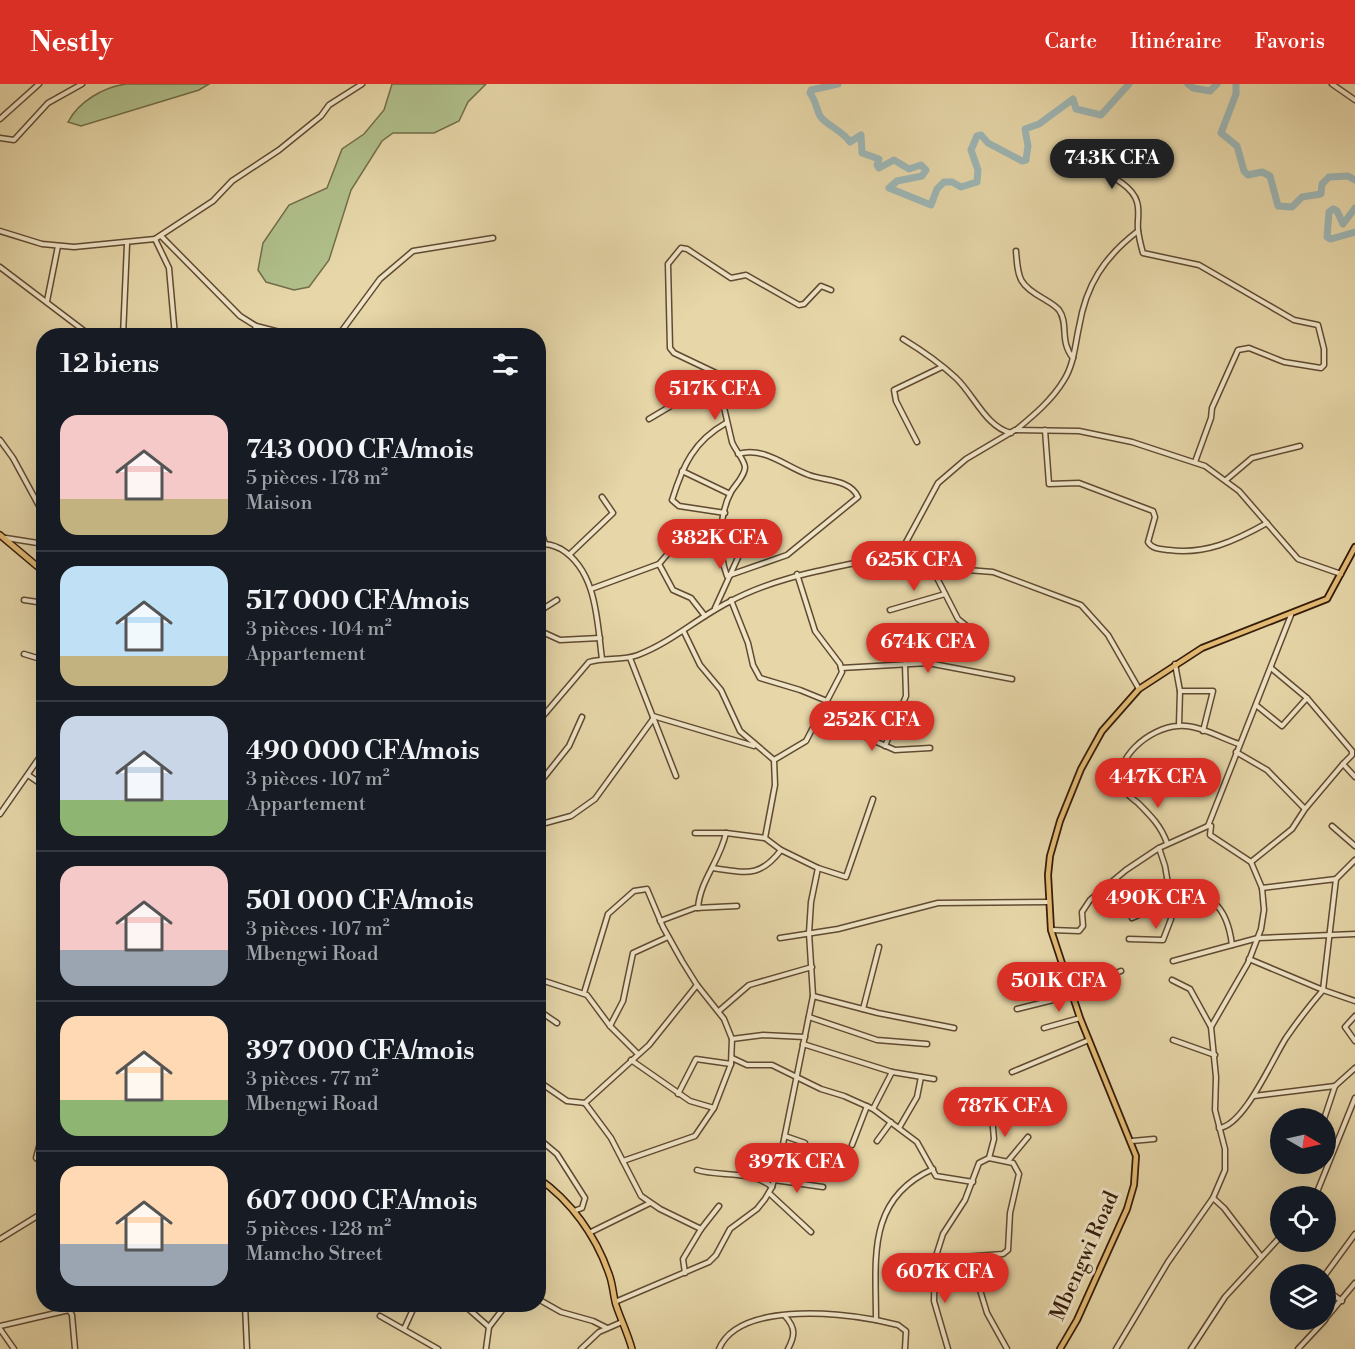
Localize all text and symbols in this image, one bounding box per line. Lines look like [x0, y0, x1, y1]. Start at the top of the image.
text: Nestly [30, 25, 113, 60]
text: Carte [1045, 29, 1097, 55]
text: Itinéraire [1130, 29, 1222, 55]
text: Favoris [1255, 29, 1325, 55]
pin: 743K CFA [1050, 139, 1174, 190]
text: 743K CFA [1064, 146, 1160, 171]
text: 12 biens [60, 348, 159, 380]
icon: filters [489, 348, 522, 381]
pin: 517K CFA [653, 370, 777, 421]
text: 517K CFA [669, 377, 761, 402]
text: 743 000 CFA/mois [246, 434, 474, 466]
icon: home [108, 439, 180, 511]
text: 5 pièces · 178 m² [246, 466, 388, 491]
text: Maison [246, 491, 312, 516]
pin: 382K CFA [658, 519, 782, 570]
text: 382K CFA [671, 526, 769, 551]
pin: 625K CFA [852, 541, 976, 592]
text: 625K CFA [865, 548, 963, 573]
text: 517 000 CFA/mois [246, 585, 470, 617]
icon: home [108, 590, 180, 662]
text: 3 pièces · 104 m² [246, 617, 392, 642]
pin: 674K CFA [866, 623, 990, 674]
text: 674K CFA [880, 630, 976, 655]
text: Appartement [246, 642, 366, 667]
pin: 252K CFA [810, 701, 934, 752]
text: 252K CFA [823, 708, 921, 733]
text: 490 000 CFA/mois [246, 735, 480, 767]
icon: home [108, 740, 180, 812]
pin: 447K CFA [1096, 758, 1220, 809]
text: 447K CFA [1109, 765, 1207, 790]
text: 3 pièces · 107 m² [246, 767, 390, 792]
text: Appartement [246, 792, 366, 817]
pin: 490K CFA [1094, 879, 1218, 930]
text: 501 000 CFA/mois [246, 885, 474, 917]
text: 490K CFA [1106, 886, 1206, 911]
icon: home [108, 890, 180, 962]
text: 3 pièces · 107 m² [246, 917, 390, 942]
text: Mbengwi Road [246, 942, 378, 967]
pin: 501K CFA [997, 962, 1121, 1013]
text: 501K CFA [1011, 969, 1107, 994]
text: 397 000 CFA/mois [246, 1035, 474, 1067]
icon: home [108, 1040, 180, 1112]
text: 3 pièces · 77 m² [246, 1067, 379, 1092]
pin: 787K CFA [943, 1087, 1067, 1138]
text: Mbengwi Road [246, 1092, 378, 1117]
text: 787K CFA [957, 1094, 1053, 1119]
north arrow [1270, 1108, 1336, 1174]
map controls [1270, 1108, 1336, 1330]
pin: 397K CFA [735, 1143, 859, 1194]
text: 397K CFA [749, 1150, 845, 1175]
text: 607 000 CFA/mois [246, 1185, 477, 1217]
button: locate [1270, 1186, 1336, 1252]
street label: Mbengwi Road [1045, 1187, 1125, 1325]
icon: home [108, 1190, 180, 1262]
text: 5 pièces · 128 m² [246, 1217, 391, 1242]
text: Mamcho Street [246, 1242, 383, 1267]
pin: 607K CFA [883, 1253, 1007, 1304]
text: 607K CFA [896, 1260, 994, 1285]
button: layers [1270, 1264, 1336, 1330]

